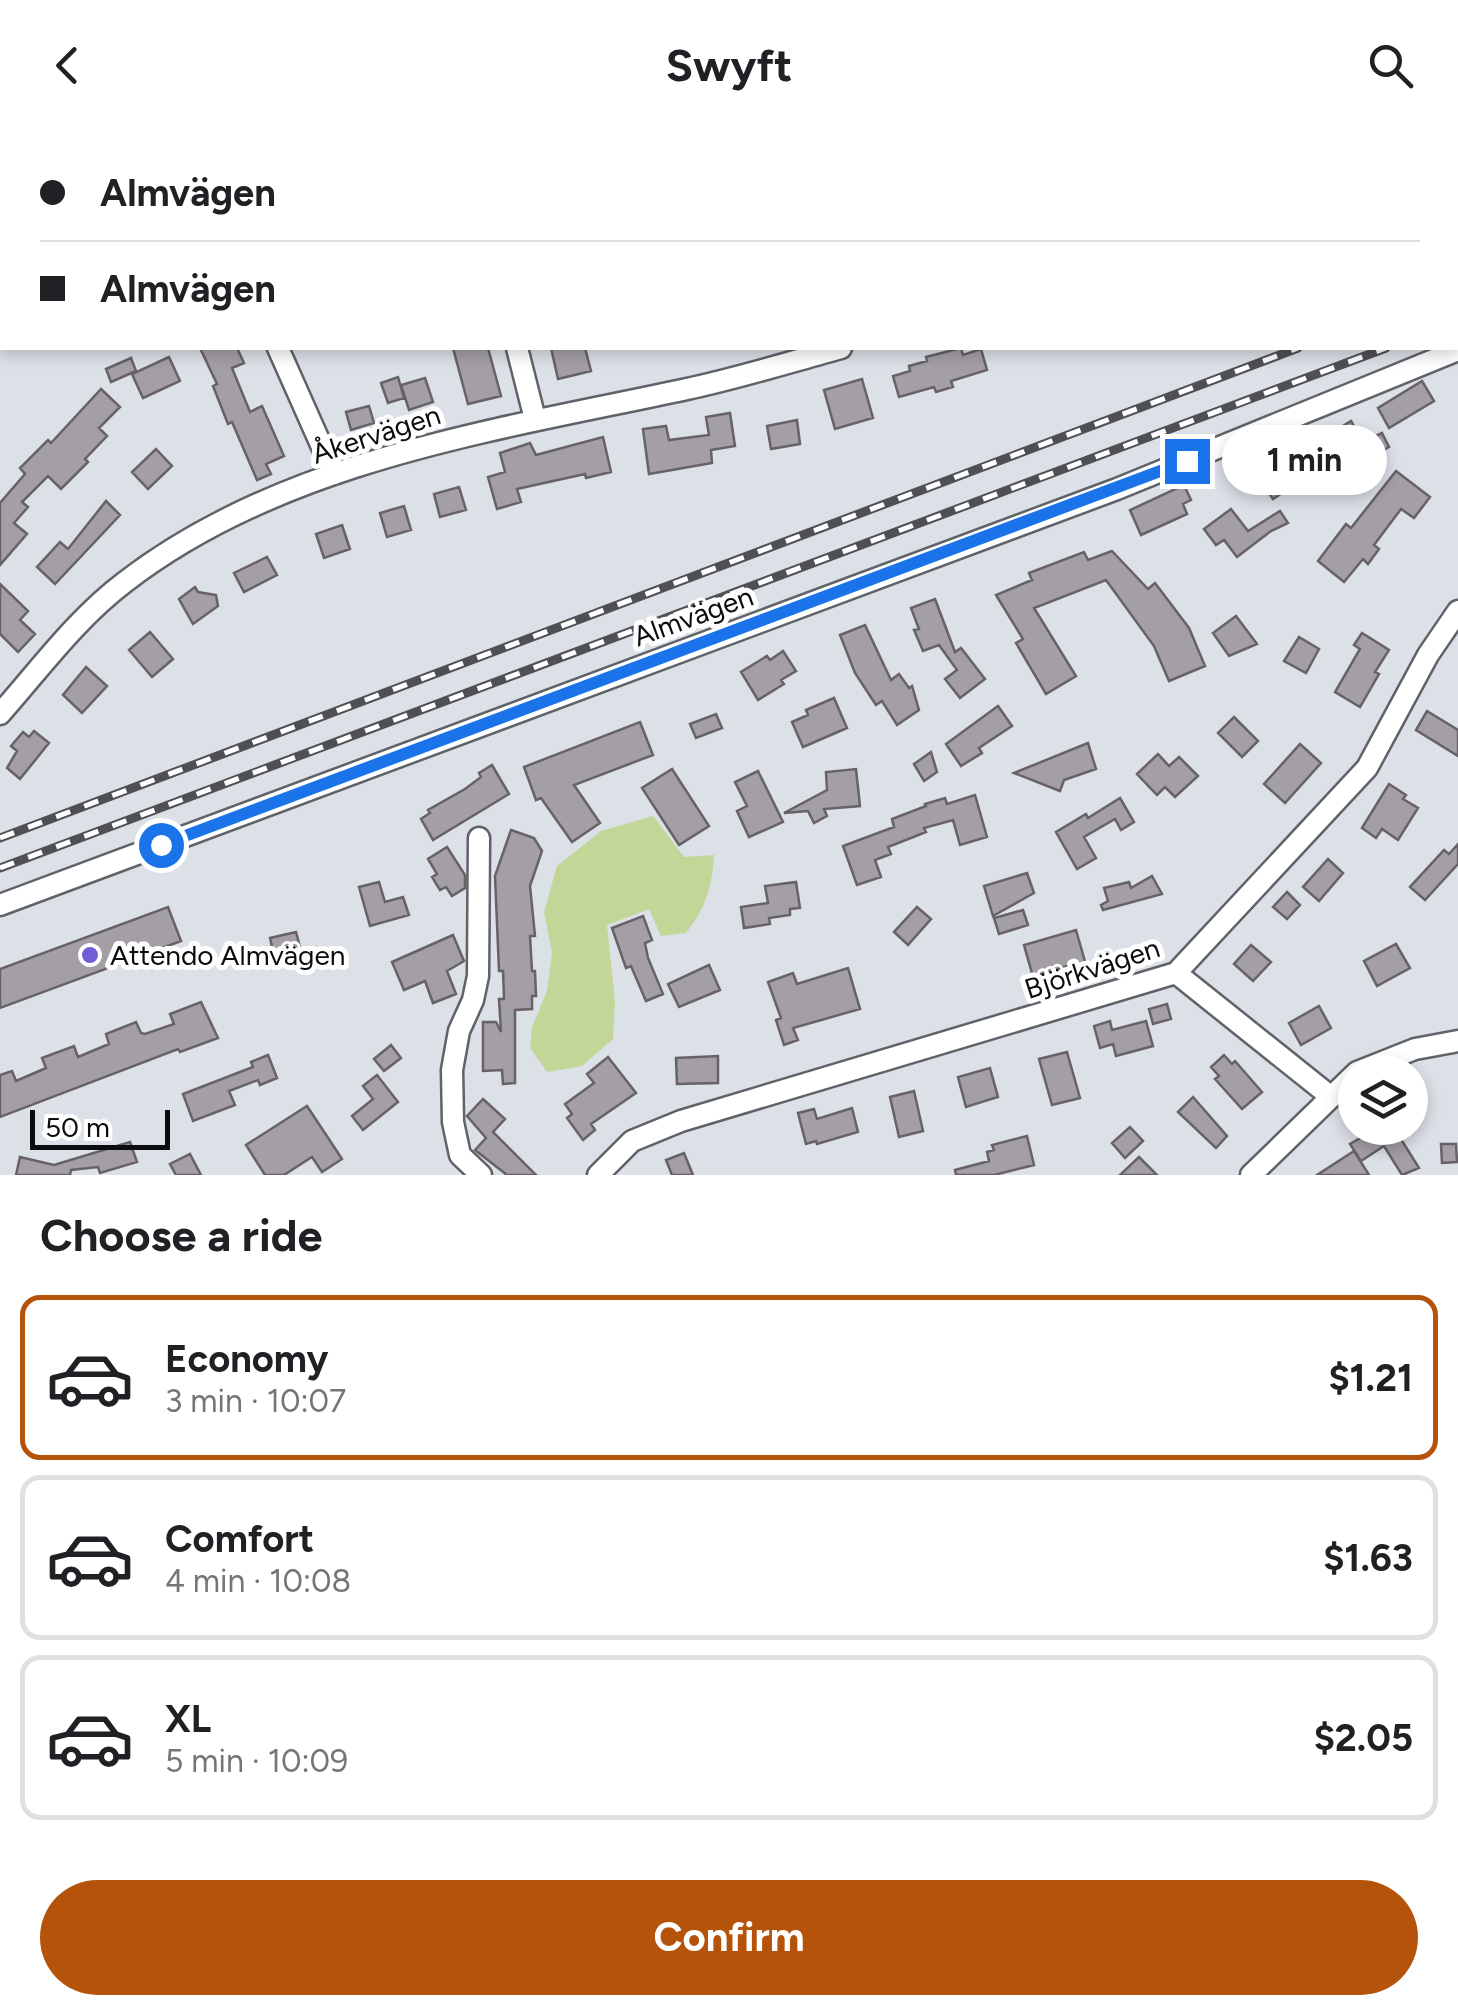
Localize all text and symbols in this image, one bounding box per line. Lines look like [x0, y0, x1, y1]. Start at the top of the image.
icon: back [40, 38, 95, 93]
text: Swyft [666, 38, 792, 92]
icon: search [1363, 38, 1418, 93]
text: Almvägen [100, 170, 276, 216]
text: Almvägen [100, 266, 276, 312]
street label: Åkervägen [307, 397, 445, 471]
callout: 1 min [1222, 426, 1387, 496]
route end [1165, 439, 1210, 484]
text: 1 min [1267, 441, 1342, 479]
street label: Almvägen [628, 579, 758, 653]
route start [139, 823, 184, 868]
street label: Björkvägen [1020, 930, 1164, 1006]
place label: Attendo Almvägen [110, 938, 345, 972]
marker: Attendo Almvägen [79, 944, 101, 966]
map controls [1338, 1055, 1428, 1145]
button: layers [1338, 1055, 1428, 1145]
scale bar [30, 1105, 170, 1150]
text: 50 m [45, 1110, 110, 1144]
text: Choose a ride [40, 1208, 322, 1262]
icon: car [45, 1333, 135, 1423]
text: Economy [165, 1336, 328, 1382]
text: $1.21 [1328, 1355, 1413, 1401]
text: 3 min · 10:07 [165, 1382, 346, 1420]
icon: car [45, 1513, 135, 1603]
text: Comfort [165, 1516, 314, 1562]
text: $1.63 [1323, 1535, 1413, 1581]
text: 4 min · 10:08 [165, 1562, 351, 1600]
icon: car [45, 1693, 135, 1783]
text: XL [165, 1696, 211, 1742]
text: $2.05 [1314, 1715, 1413, 1761]
text: 5 min · 10:09 [165, 1742, 348, 1780]
button: Confirm [40, 1880, 1418, 1995]

